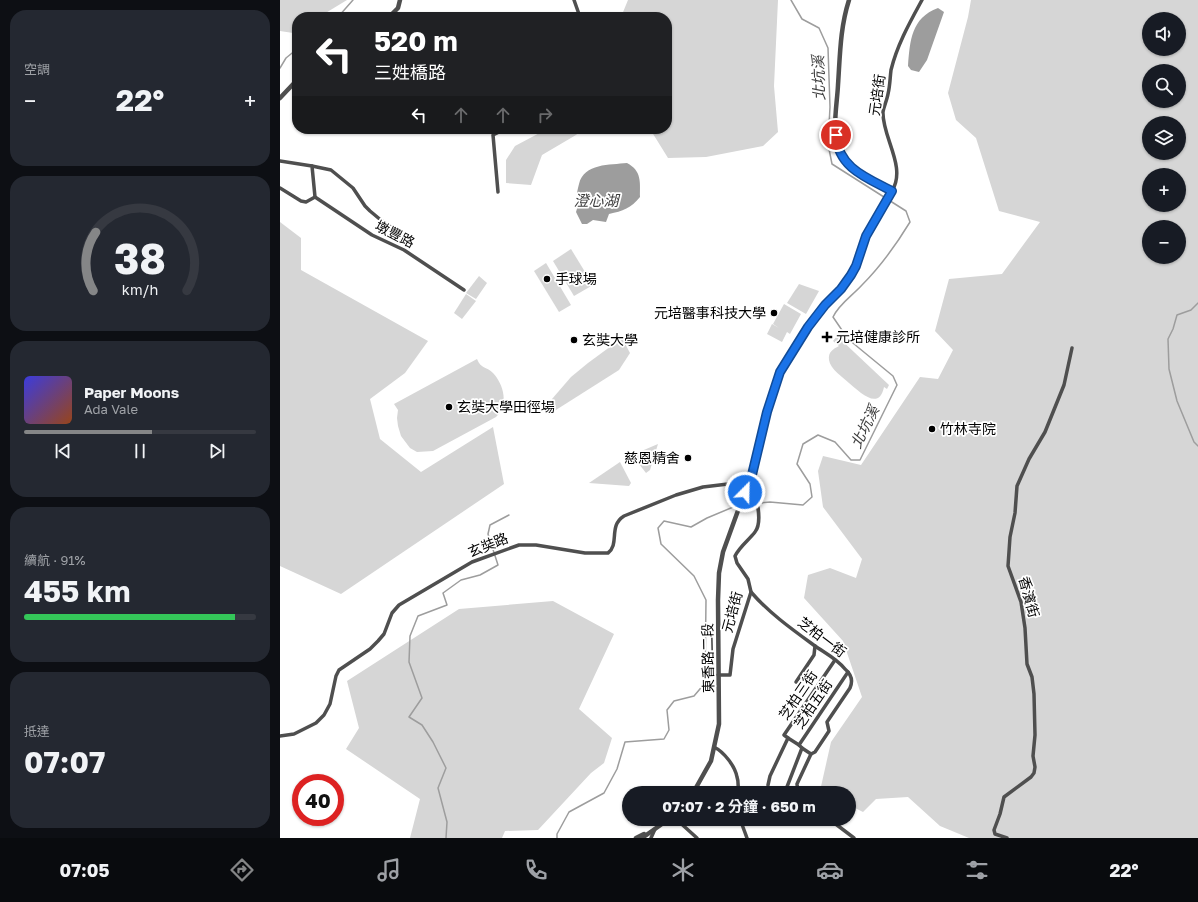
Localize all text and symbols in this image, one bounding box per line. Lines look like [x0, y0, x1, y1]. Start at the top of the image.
map controls [1142, 12, 1186, 264]
button: sound [1142, 12, 1186, 56]
text: 520 m [374, 24, 458, 57]
icon: left [308, 28, 360, 80]
water label: 北坑溪 [808, 53, 828, 101]
text: 空調 [24, 61, 50, 77]
text: 三姓橋路 [374, 61, 446, 83]
button: search [1142, 64, 1186, 108]
street label: 元培街 [865, 73, 888, 117]
text: 22° [116, 82, 164, 118]
text: − [24, 87, 36, 114]
text: + [244, 87, 256, 114]
icon: left [408, 104, 430, 126]
icon: ahead [450, 104, 472, 126]
icon: ahead [492, 104, 514, 126]
icon: right [534, 104, 556, 126]
button: layers [1142, 116, 1186, 160]
pin [819, 118, 853, 152]
icon: arrive [825, 124, 847, 146]
button: + [1142, 168, 1186, 212]
water label: 澄心湖 [573, 191, 620, 209]
street label: 墩豐路 [373, 216, 418, 251]
button: − [1142, 220, 1186, 264]
text: 38 [114, 233, 166, 283]
place label: 手球場 [555, 270, 597, 287]
marker: 手球場 [542, 274, 552, 284]
text: km/h [122, 281, 158, 298]
place label: 元培醫事科技大學 [654, 304, 766, 321]
marker: 元培醫事科技大學 [769, 308, 779, 318]
place label: 元培健康診所 [836, 328, 920, 345]
place label: 玄奘大學 [582, 331, 638, 348]
marker: 元培健康診所 [821, 331, 833, 343]
marker: 玄奘大學 [569, 335, 579, 345]
text: Paper Moons [84, 383, 179, 401]
place label: 玄奘大學田徑場 [457, 398, 555, 415]
text: Ada Vale [84, 401, 138, 417]
water label: 北坑溪 [846, 401, 883, 451]
marker: 玄奘大學田徑場 [444, 402, 454, 412]
place label: 竹林寺院 [940, 420, 996, 437]
marker: 竹林寺院 [927, 424, 937, 434]
icon: previous [52, 440, 74, 462]
icon: pause [129, 440, 151, 462]
icon: next [206, 440, 228, 462]
place label: 慈恩精舍 [624, 449, 680, 466]
marker: 慈恩精舍 [683, 453, 693, 463]
position arrow [724, 471, 766, 513]
street label: 玄奘路 [465, 529, 510, 560]
text: 續航 · 91% [24, 552, 86, 568]
text: 455 km [24, 573, 131, 609]
street label: 香濱街 [1016, 574, 1043, 619]
street label: 元培街 [718, 589, 745, 634]
street label: 芝柏一街 [795, 613, 850, 660]
street label: 東香路二段 [698, 623, 717, 693]
street label: 芝柏三街 [775, 667, 820, 723]
street label: 芝柏五街 [790, 676, 835, 732]
text: 抵達 [24, 723, 50, 739]
text: 07:07 [24, 744, 105, 780]
speed limit sign: 40 [292, 774, 344, 826]
text: 07:07 · 2 分鐘 · 650 m [662, 797, 816, 815]
icon: directions [228, 856, 256, 884]
icon: music [375, 856, 403, 884]
icon: phone [522, 856, 550, 884]
icon: climate [669, 856, 697, 884]
icon: car [816, 856, 844, 884]
icon: filters [963, 856, 991, 884]
text: 07:05 [59, 859, 109, 881]
text: 22° [1110, 859, 1139, 881]

